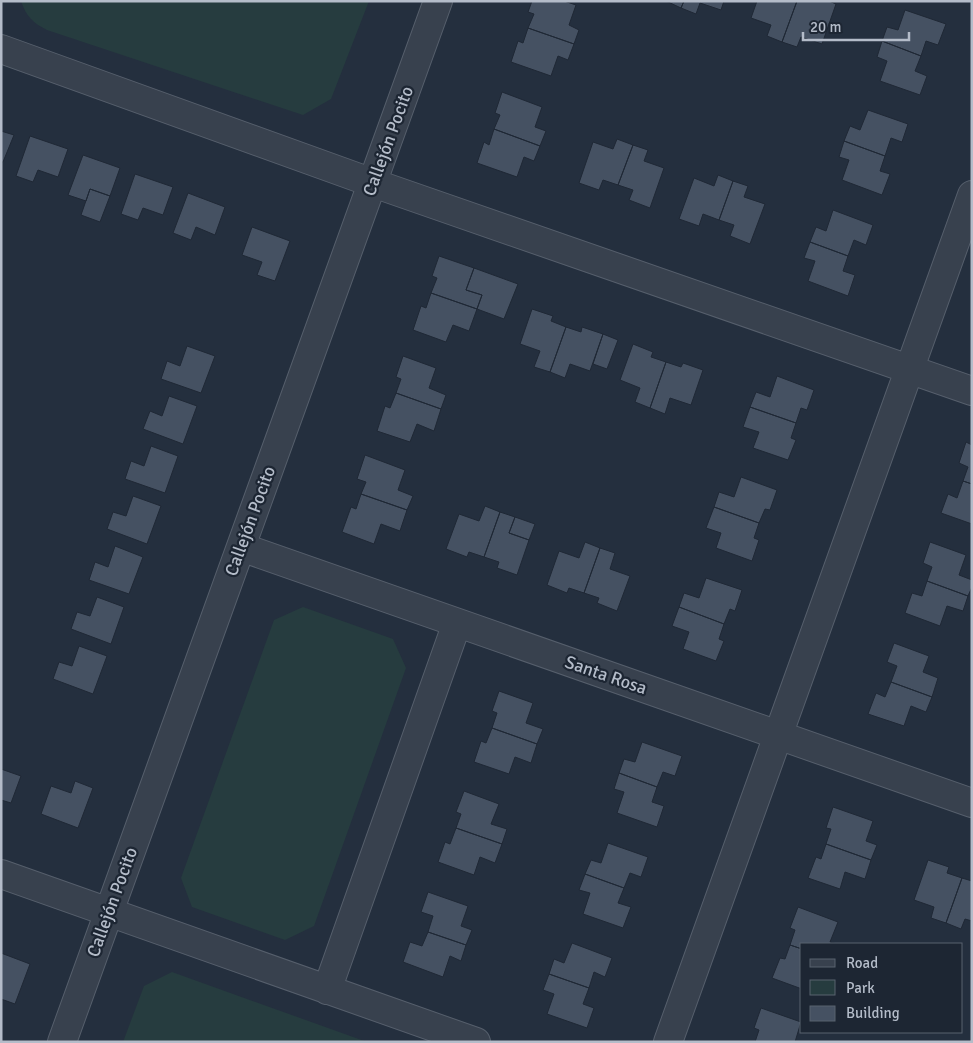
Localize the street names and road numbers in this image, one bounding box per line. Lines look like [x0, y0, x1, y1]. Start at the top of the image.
street label: Callejón Pocito [358, 83, 418, 199]
street label: Callejón Pocito [220, 463, 280, 579]
street label: Santa Rosa [562, 651, 650, 699]
street label: Callejón Pocito [82, 844, 142, 960]

